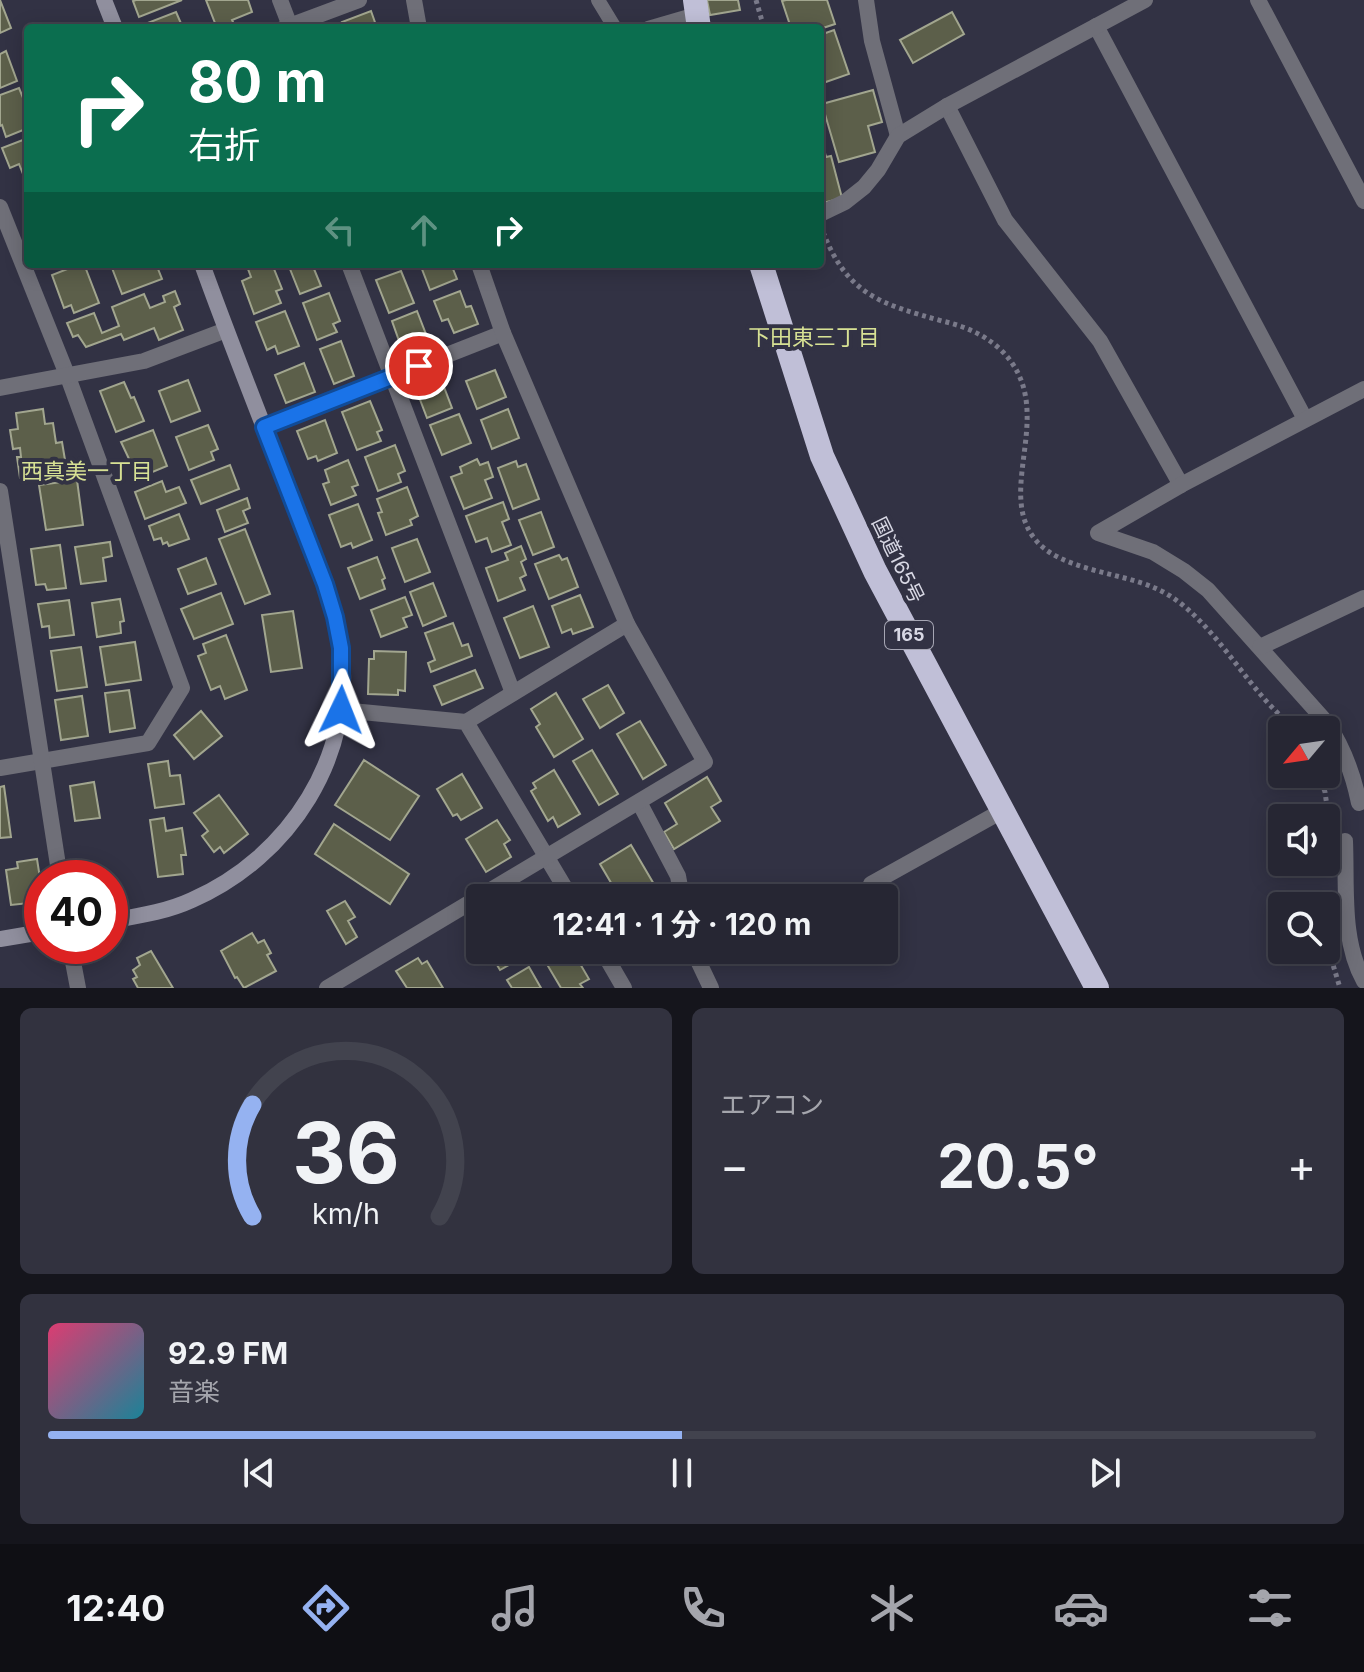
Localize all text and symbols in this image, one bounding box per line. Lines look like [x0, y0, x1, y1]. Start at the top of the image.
text: 80 m [188, 48, 327, 116]
icon: right [56, 56, 160, 160]
text: 右折 [188, 123, 260, 167]
icon: left [318, 208, 362, 252]
icon: ahead [402, 208, 446, 252]
icon: right [486, 208, 530, 252]
district label: 下田東三丁目 [748, 324, 880, 350]
pin [385, 332, 453, 400]
icon: arrive [397, 344, 441, 388]
district label: 西真美一丁目 [21, 458, 153, 484]
street label: 国道165号 [867, 513, 929, 607]
road number: 165 [885, 621, 933, 649]
position arrow [299, 668, 383, 752]
north arrow [1268, 716, 1340, 788]
map controls [1268, 716, 1340, 964]
button: sound [1268, 804, 1340, 876]
speed limit sign: 40 [24, 860, 128, 964]
button: search [1268, 892, 1340, 964]
text: 12:41 · 1 分 · 120 m [553, 906, 811, 942]
text: エアコン [720, 1089, 824, 1120]
text: 36 [292, 1102, 400, 1203]
text: 20.5° [937, 1130, 1099, 1202]
text: − [720, 1139, 749, 1193]
text: + [1287, 1139, 1316, 1193]
text: km/h [312, 1196, 380, 1231]
text: 92.9 FM [168, 1335, 288, 1371]
text: 音楽 [168, 1376, 220, 1407]
icon: previous [237, 1451, 281, 1495]
icon: pause [660, 1451, 704, 1495]
icon: next [1083, 1451, 1127, 1495]
icon: directions [298, 1580, 354, 1636]
icon: music [487, 1580, 543, 1636]
icon: phone [675, 1580, 731, 1636]
icon: climate [864, 1580, 920, 1636]
icon: car [1053, 1580, 1109, 1636]
icon: filters [1242, 1580, 1298, 1636]
text: 12:40 [66, 1586, 165, 1630]

